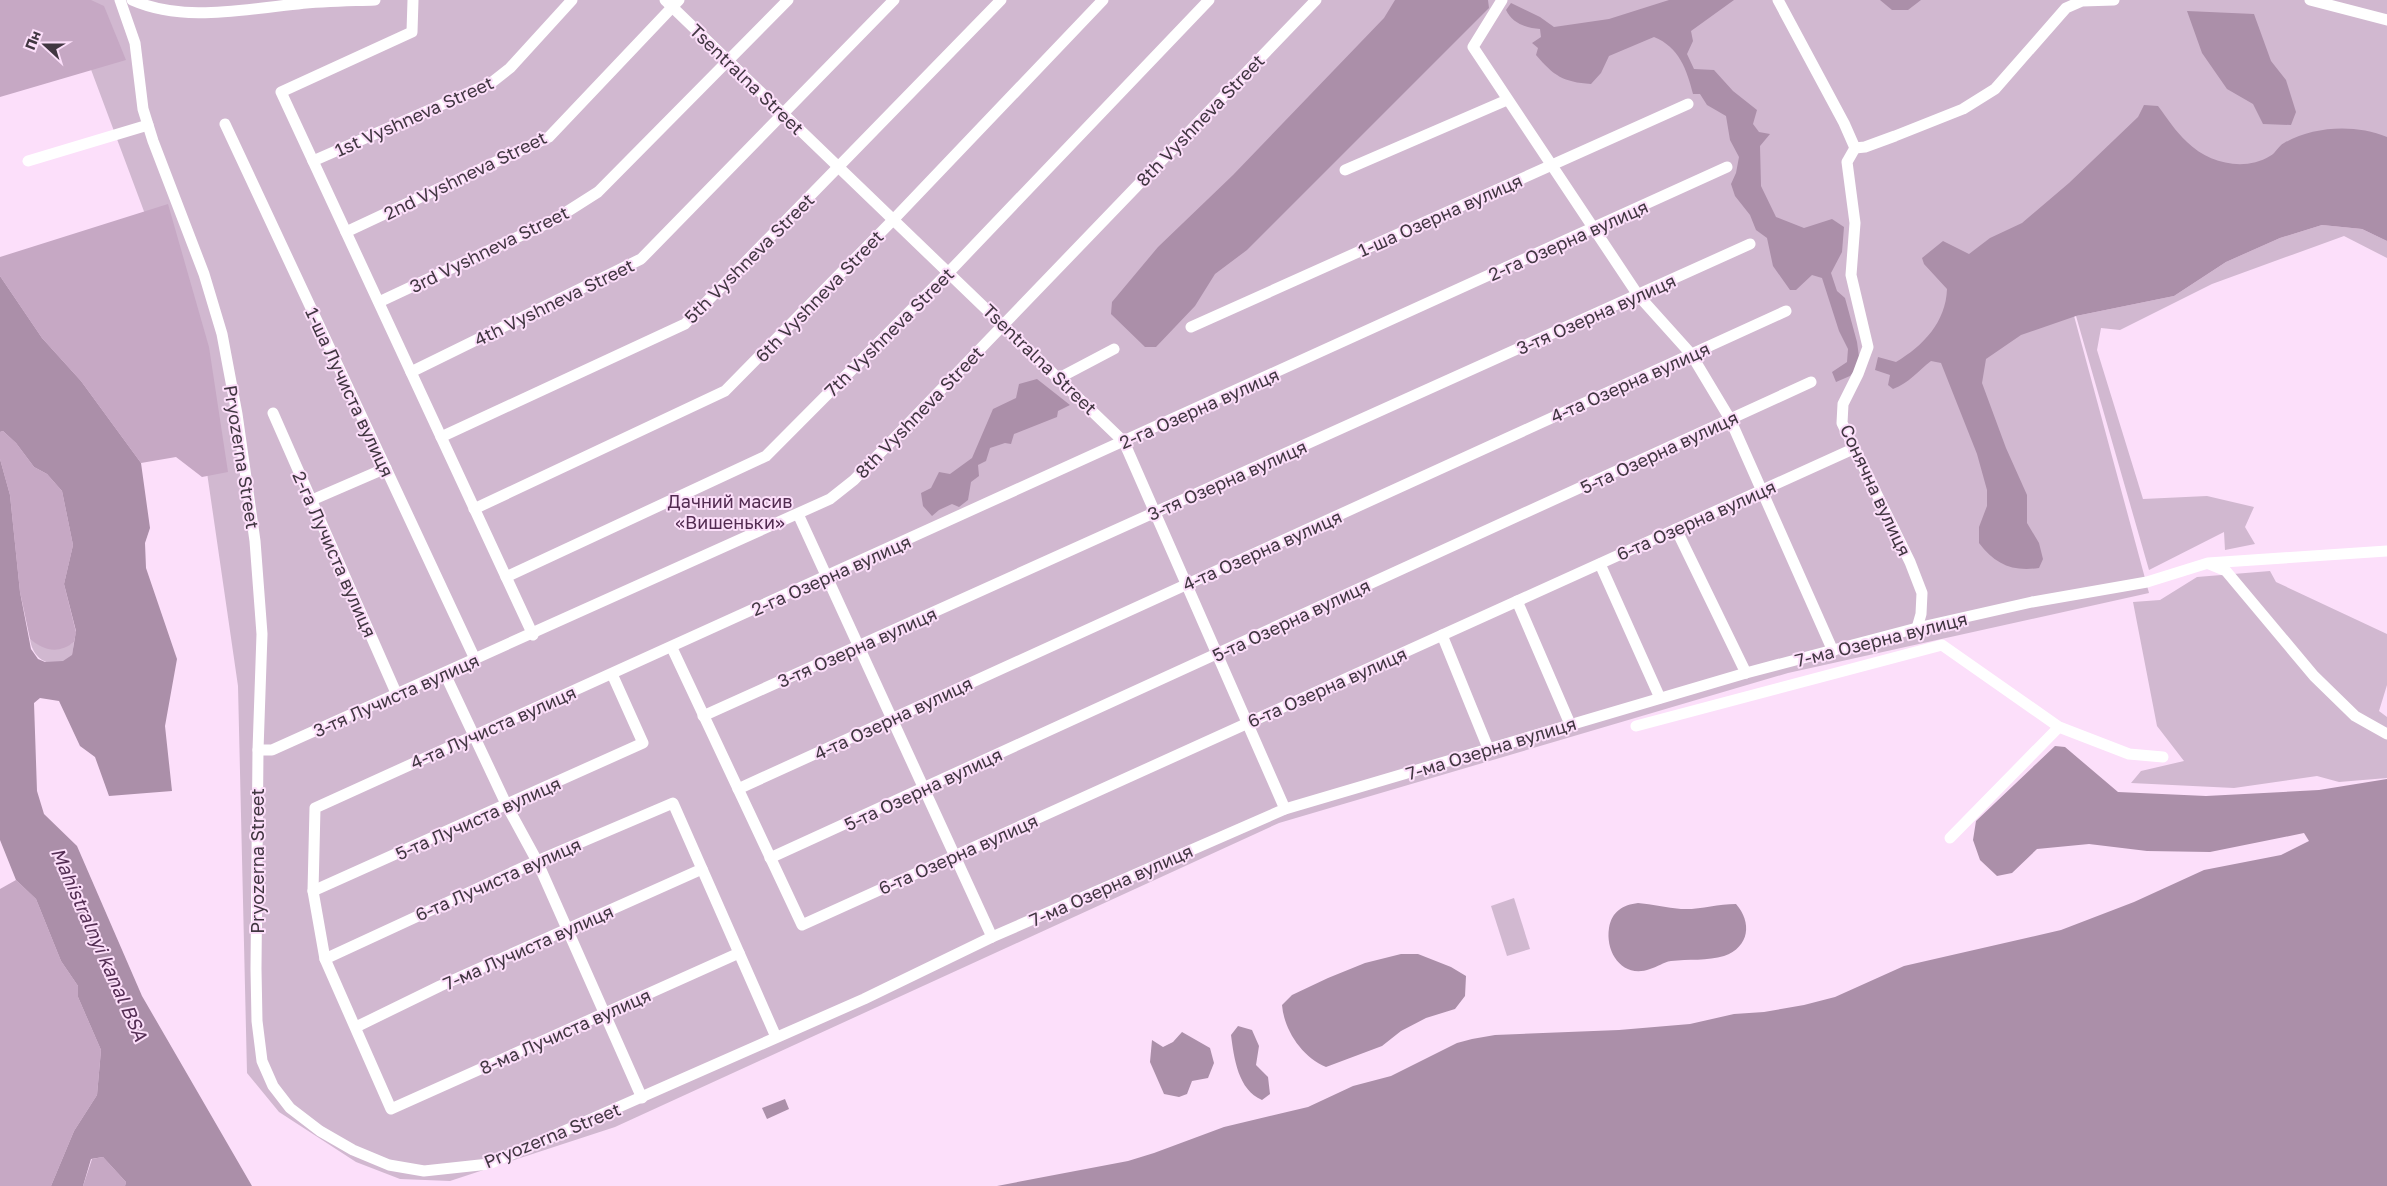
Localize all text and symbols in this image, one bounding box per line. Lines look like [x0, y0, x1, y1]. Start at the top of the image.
street label: Tsentralna Street [685, 19, 809, 139]
north arrow [20, 20, 70, 70]
text: Пн [21, 28, 44, 52]
street label: 8th Vyshneva Street [1131, 49, 1269, 191]
street label: 1st Vyshneva Street [331, 71, 497, 161]
street label: 2nd Vyshneva Street [380, 126, 550, 224]
street label: 1-ша Озерна вулиця [1354, 169, 1526, 261]
street label: 5th Vyshneva Street [679, 188, 819, 328]
street label: 2-га Озерна вулиця [1485, 195, 1651, 285]
street label: 3rd Vyshneva Street [406, 201, 572, 297]
street label: 6th Vyshneva Street [750, 225, 888, 367]
street label: 4th Vyshneva Street [470, 254, 638, 350]
street label: 7th Vyshneva Street [820, 263, 958, 401]
street label: 3-тя Озерна вулиця [1513, 269, 1679, 359]
street label: Tsentralna Street [978, 299, 1102, 419]
street label: 1-ша Лучиста вулиця [301, 304, 399, 480]
street label: 4-та Озерна вулиця [1547, 337, 1713, 427]
street label: 8th Vyshneva Street [850, 341, 988, 483]
street label: 2-га Озерна вулиця [1116, 363, 1282, 453]
street label: Pryozerna Street [220, 383, 264, 531]
street label: 5-та Озерна вулиця [1577, 406, 1741, 498]
street label: Сонячна вулиця [1836, 421, 1916, 559]
street label: 3-тя Озерна вулиця [1144, 435, 1310, 525]
street label: 2-га Лучиста вулиця [288, 468, 382, 640]
street label: 6-та Озерна вулиця [1613, 475, 1779, 565]
park label: Дачний масив «Вишеньки» [668, 490, 792, 533]
street label: 4-та Озерна вулиця [1179, 505, 1345, 595]
street label: 2-га Озерна вулиця [748, 530, 914, 620]
street label: 5-та Озерна вулиця [1209, 574, 1373, 666]
street label: 3-тя Озерна вулиця [774, 602, 940, 692]
street label: 7-ма Озерна вулиця [1793, 607, 1969, 671]
street label: 6-та Озерна вулиця [1244, 642, 1410, 732]
street label: 3-тя Лучиста вулиця [310, 649, 482, 741]
street label: 4-та Озерна вулиця [810, 672, 976, 764]
street label: 4-та Лучиста вулиця [407, 681, 579, 773]
street label: 7-ма Озерна вулиця [1403, 712, 1579, 784]
street label: 5-та Озерна вулиця [841, 743, 1005, 835]
street label: 5-та Лучиста вулиця [392, 772, 564, 864]
street label: Pryozerna Street [246, 788, 268, 934]
street label: 6-та Озерна вулиця [875, 809, 1041, 899]
street label: 6-та Лучиста вулиця [412, 833, 584, 925]
street label: 7-ма Озерна вулиця [1026, 839, 1196, 931]
water label: Mahistralnyi kanal BSA [47, 844, 153, 1045]
street label: 7-ма Лучиста вулиця [440, 900, 616, 994]
street label: 8-ма Лучиста вулиця [476, 983, 654, 1079]
street label: Pryozerna Street [480, 1098, 624, 1172]

